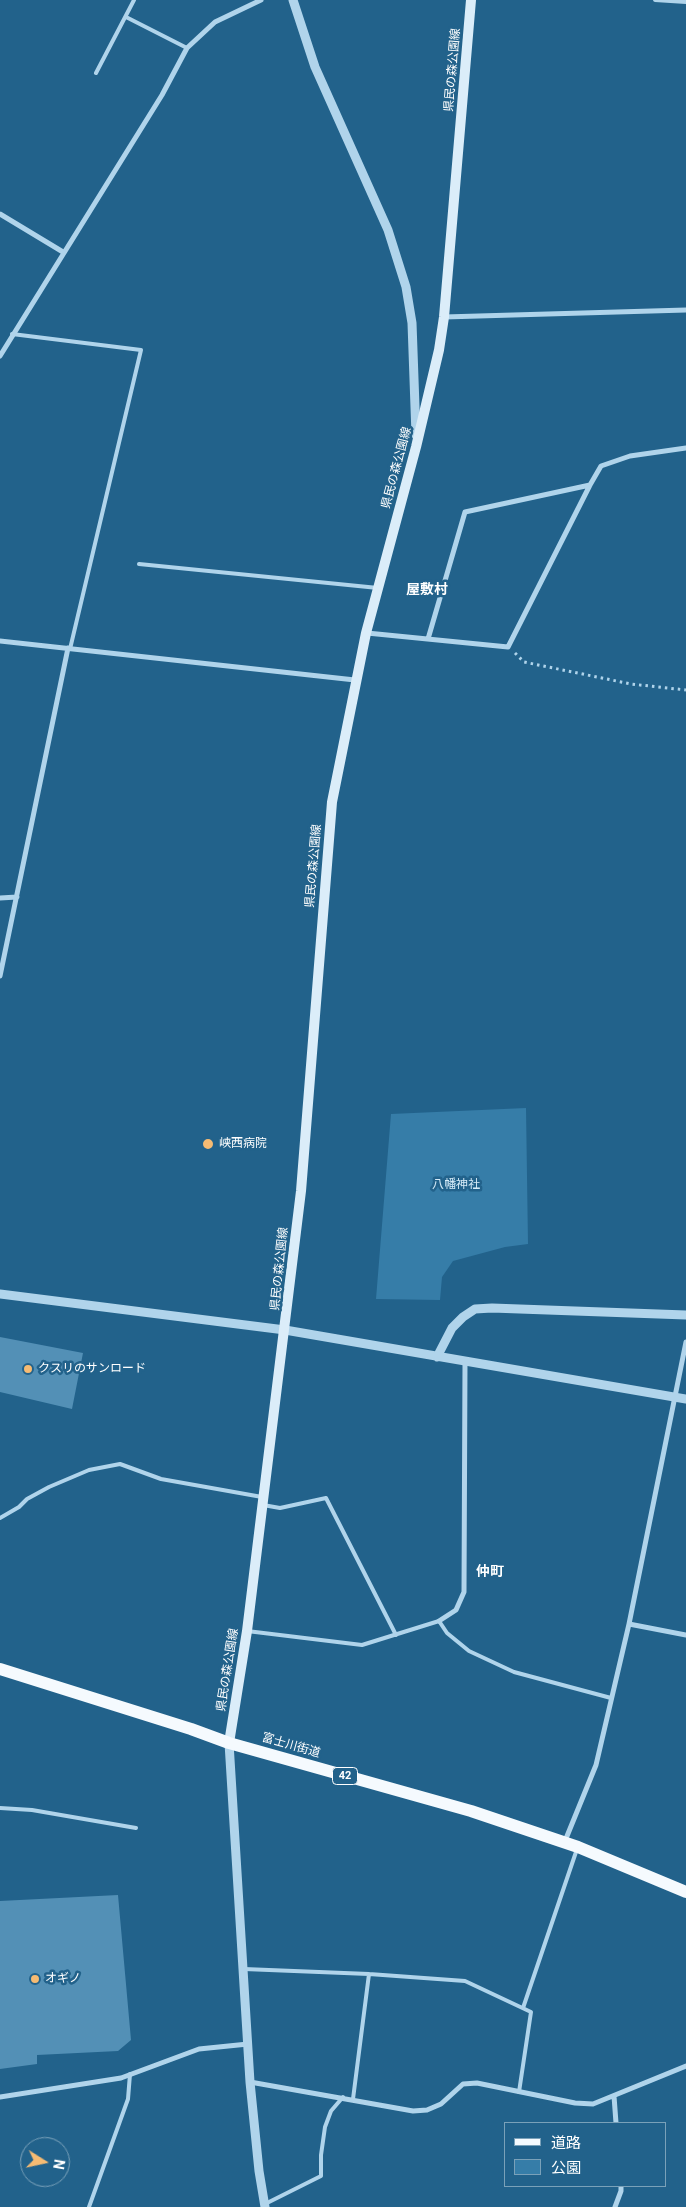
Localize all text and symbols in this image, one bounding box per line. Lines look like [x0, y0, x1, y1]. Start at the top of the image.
street label: 県民の森公園線 [442, 28, 464, 112]
street label: 県民の森公園線 [379, 426, 415, 510]
district label: 屋敷村 [406, 582, 448, 598]
street label: 県民の森公園線 [303, 824, 325, 908]
marker: 峡西病院 [201, 1137, 215, 1151]
place label: 峡西病院 [219, 1137, 267, 1151]
park label: 八幡神社 [432, 1178, 480, 1192]
street label: 県民の森公園線 [268, 1226, 292, 1312]
place label: クスリのサンロード [38, 1362, 146, 1376]
marker: クスリのサンロード [22, 1363, 34, 1375]
district label: 仲町 [476, 1564, 504, 1580]
street label: 県民の森公園線 [214, 1627, 242, 1713]
street label: 富士川街道 [260, 1731, 322, 1761]
road number: 42 [332, 1768, 358, 1784]
place label: オギノ [45, 1972, 81, 1986]
marker: オギノ [29, 1973, 41, 1985]
legend [503, 2122, 666, 2187]
text: 道路 [551, 2134, 581, 2152]
north arrow [20, 2137, 70, 2187]
text: N [50, 2158, 68, 2171]
text: 公園 [551, 2159, 581, 2177]

